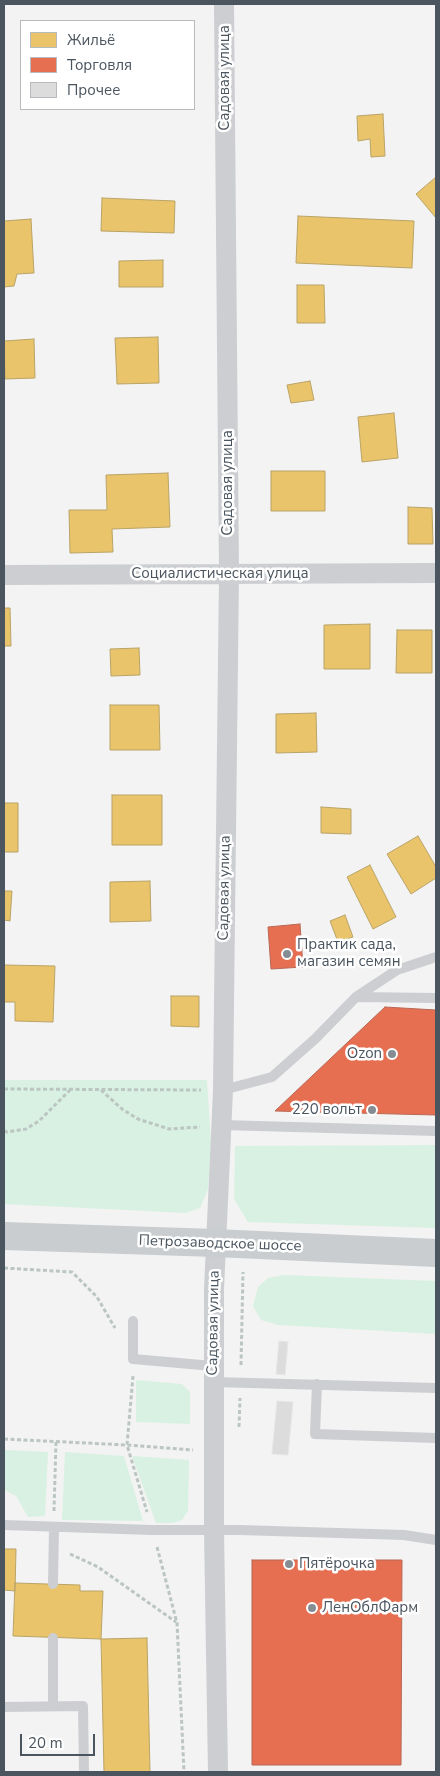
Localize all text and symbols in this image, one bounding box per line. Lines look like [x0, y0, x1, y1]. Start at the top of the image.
legend [20, 20, 195, 110]
street label: Садовая улица [216, 25, 234, 131]
text: Жильё [67, 30, 115, 50]
text: Торговля [67, 55, 132, 75]
text: Прочее [67, 80, 120, 100]
street label: Садовая улица [219, 430, 237, 536]
street label: Социалистическая улица [131, 565, 309, 583]
street label: Садовая улица [215, 835, 235, 941]
place label: Практик сада, магазин семян [297, 936, 400, 971]
marker: Практик сада, магазин семян [281, 948, 293, 960]
place label: Ozon [347, 1045, 382, 1063]
marker: Ozon [386, 1048, 398, 1060]
place label: 220 вольт [292, 1101, 362, 1119]
marker: 220 вольт [366, 1104, 378, 1116]
street label: Петрозаводское шоссе [138, 1232, 302, 1256]
street label: Садовая улица [204, 1270, 224, 1376]
place label: Пятёрочка [299, 1555, 375, 1573]
marker: Пятёрочка [283, 1558, 295, 1570]
place label: ЛенОблФарм [322, 1599, 418, 1617]
marker: ЛенОблФарм [306, 1602, 318, 1614]
scale bar [22, 1724, 98, 1756]
text: 20 m [28, 1733, 63, 1753]

